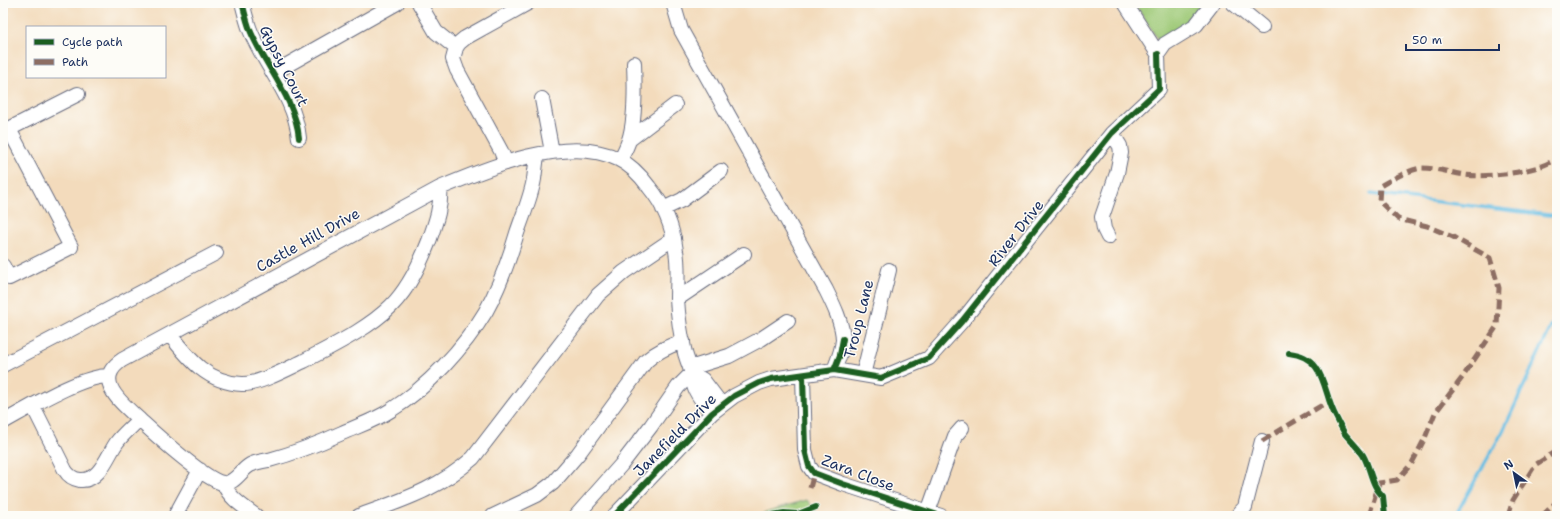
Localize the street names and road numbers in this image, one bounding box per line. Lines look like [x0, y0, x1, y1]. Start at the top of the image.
street label: Gypsy Court [255, 22, 313, 110]
street label: River Drive [984, 196, 1048, 270]
street label: Castle Hill Drive [253, 203, 363, 277]
street label: Troup Lane [840, 278, 878, 360]
street label: Janefield Drive [629, 389, 721, 481]
street label: Zara Close [819, 450, 897, 496]

